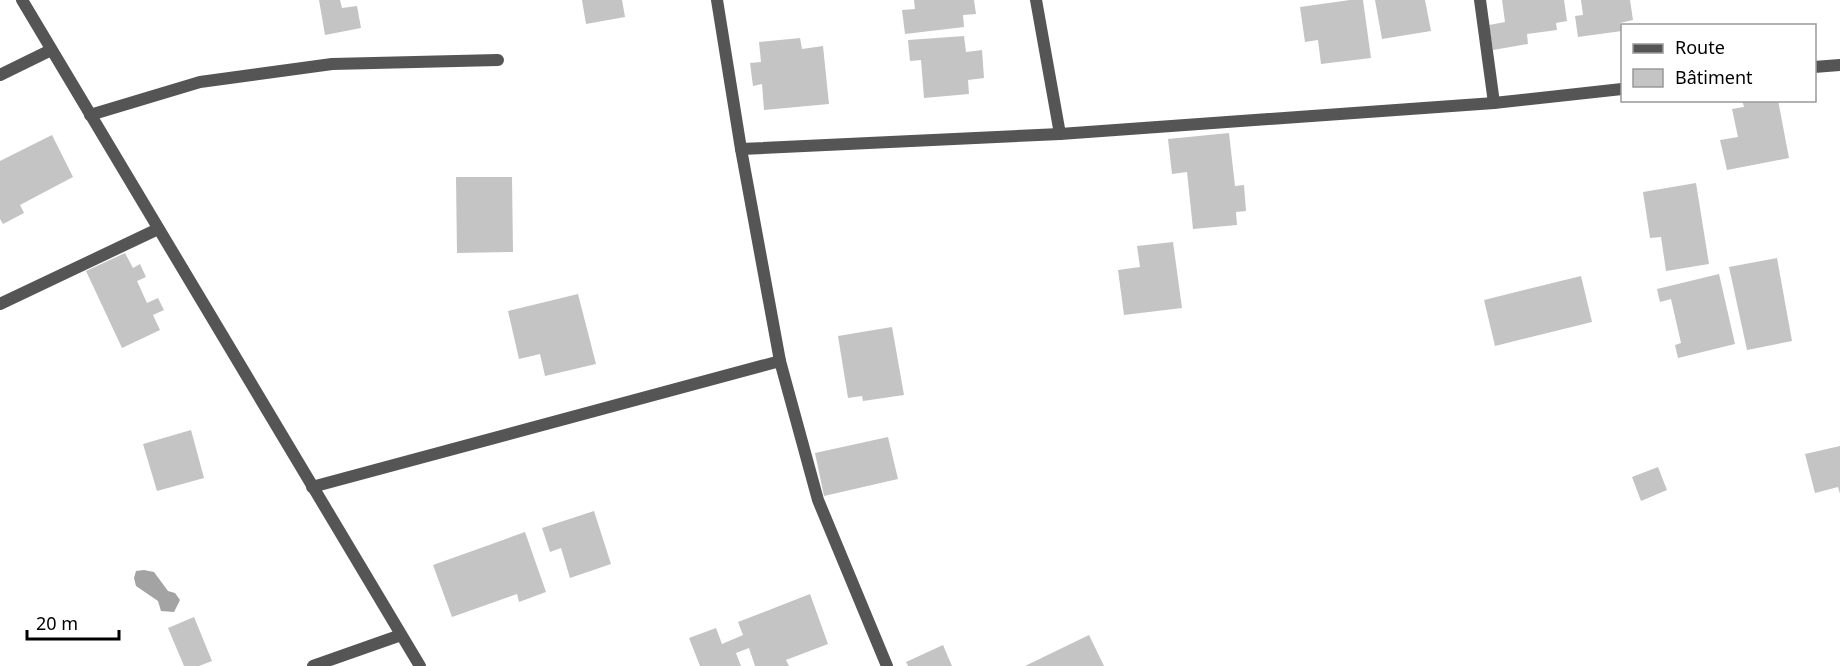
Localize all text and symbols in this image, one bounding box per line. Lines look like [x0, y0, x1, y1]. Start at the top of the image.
legend [1621, 24, 1816, 102]
text: Route [1675, 35, 1725, 59]
text: Bâtiment [1675, 65, 1753, 89]
scale bar [27, 603, 118, 641]
text: 20 m [36, 611, 78, 635]

